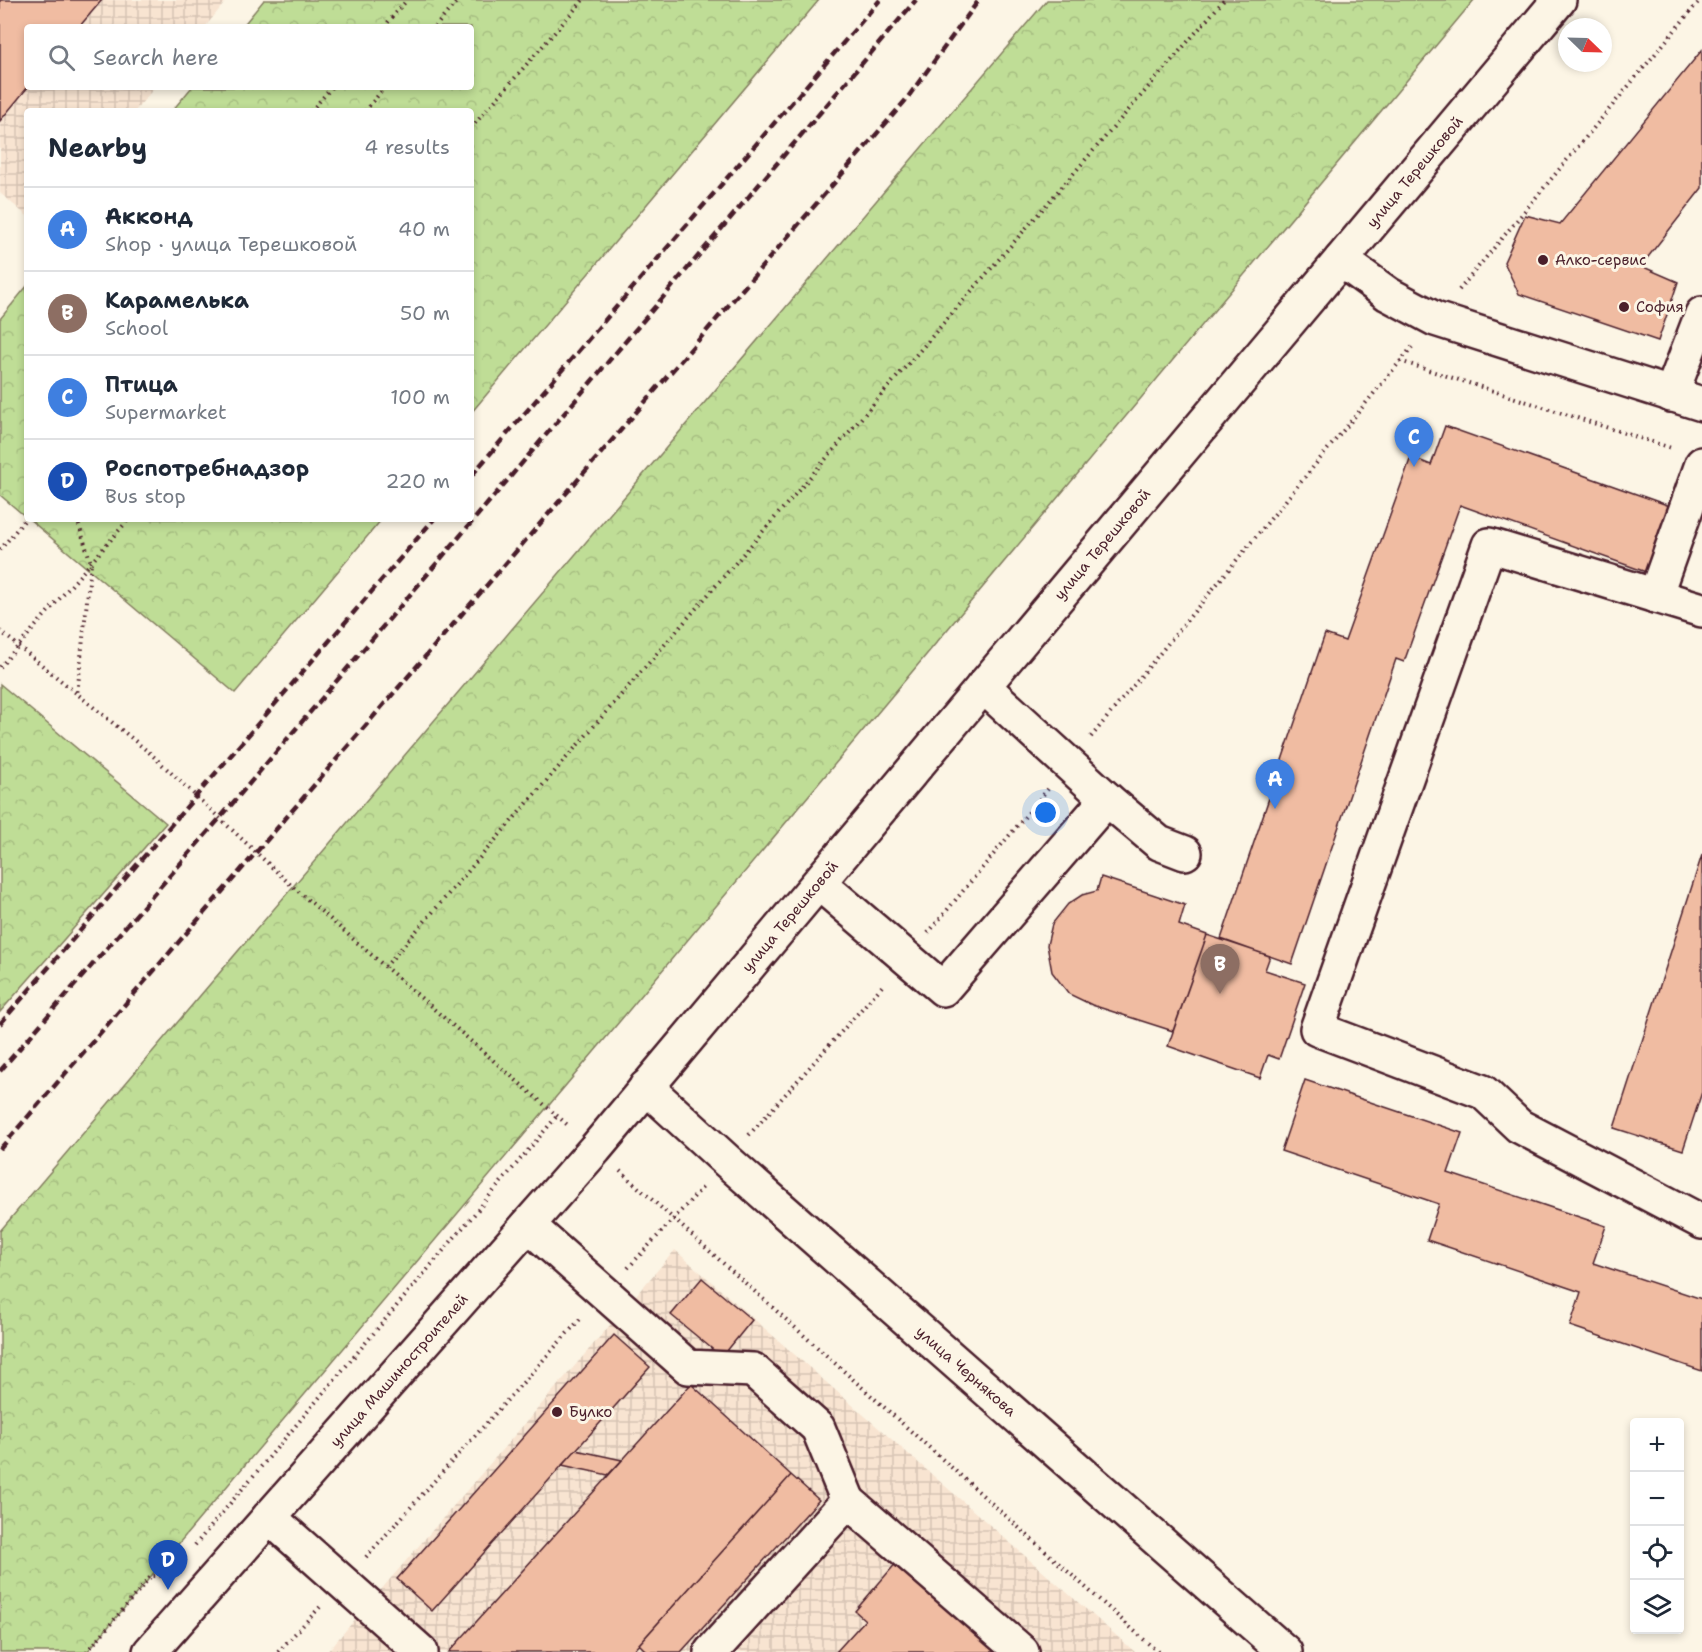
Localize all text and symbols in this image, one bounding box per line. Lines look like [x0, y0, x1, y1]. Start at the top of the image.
north arrow [1558, 18, 1612, 72]
search box [24, 24, 474, 90]
icon: search [45, 41, 78, 74]
text: Search here [93, 43, 219, 72]
street label: улица Терешковой [1362, 112, 1467, 232]
text: Nearby [48, 130, 147, 165]
text: 4 results [364, 134, 450, 160]
text: Акконд [105, 202, 193, 231]
text: A [60, 216, 75, 242]
text: 40 m [398, 216, 450, 242]
text: Shop · улица Терешковой [105, 231, 357, 257]
place label: Алко-сервис [1555, 250, 1647, 270]
marker: Алко-сервис [1536, 253, 1550, 267]
text: Карамелька [105, 286, 249, 315]
place label: София [1636, 297, 1684, 317]
text: B [61, 300, 74, 326]
text: 50 m [400, 300, 450, 326]
marker: София [1617, 300, 1631, 314]
text: School [105, 315, 168, 341]
text: Птица [105, 370, 178, 399]
text: C [61, 384, 74, 410]
text: 100 m [390, 384, 450, 410]
text: Supermarket [105, 399, 227, 425]
pin: C [1394, 418, 1434, 467]
text: Роспотребнадзор [105, 454, 309, 483]
text: D [60, 468, 75, 494]
text: 220 m [386, 468, 450, 494]
text: Bus stop [105, 483, 186, 509]
street label: улица Терешковой [1050, 484, 1155, 604]
pin: A [1256, 760, 1294, 809]
your location [1031, 798, 1060, 827]
street label: улица Терешковой [737, 856, 843, 977]
pin: B [1200, 944, 1240, 994]
street label: улица Машиностроителей [326, 1289, 473, 1451]
street label: улица Чернякова [912, 1322, 1021, 1421]
place label: Булко [569, 1402, 612, 1422]
marker: Булко [550, 1405, 564, 1419]
map controls [1630, 1418, 1684, 1634]
button: + [1630, 1418, 1684, 1472]
button: − [1630, 1472, 1684, 1526]
button: locate [1630, 1526, 1684, 1580]
pin: D [148, 1540, 188, 1590]
button: layers [1630, 1580, 1684, 1634]

